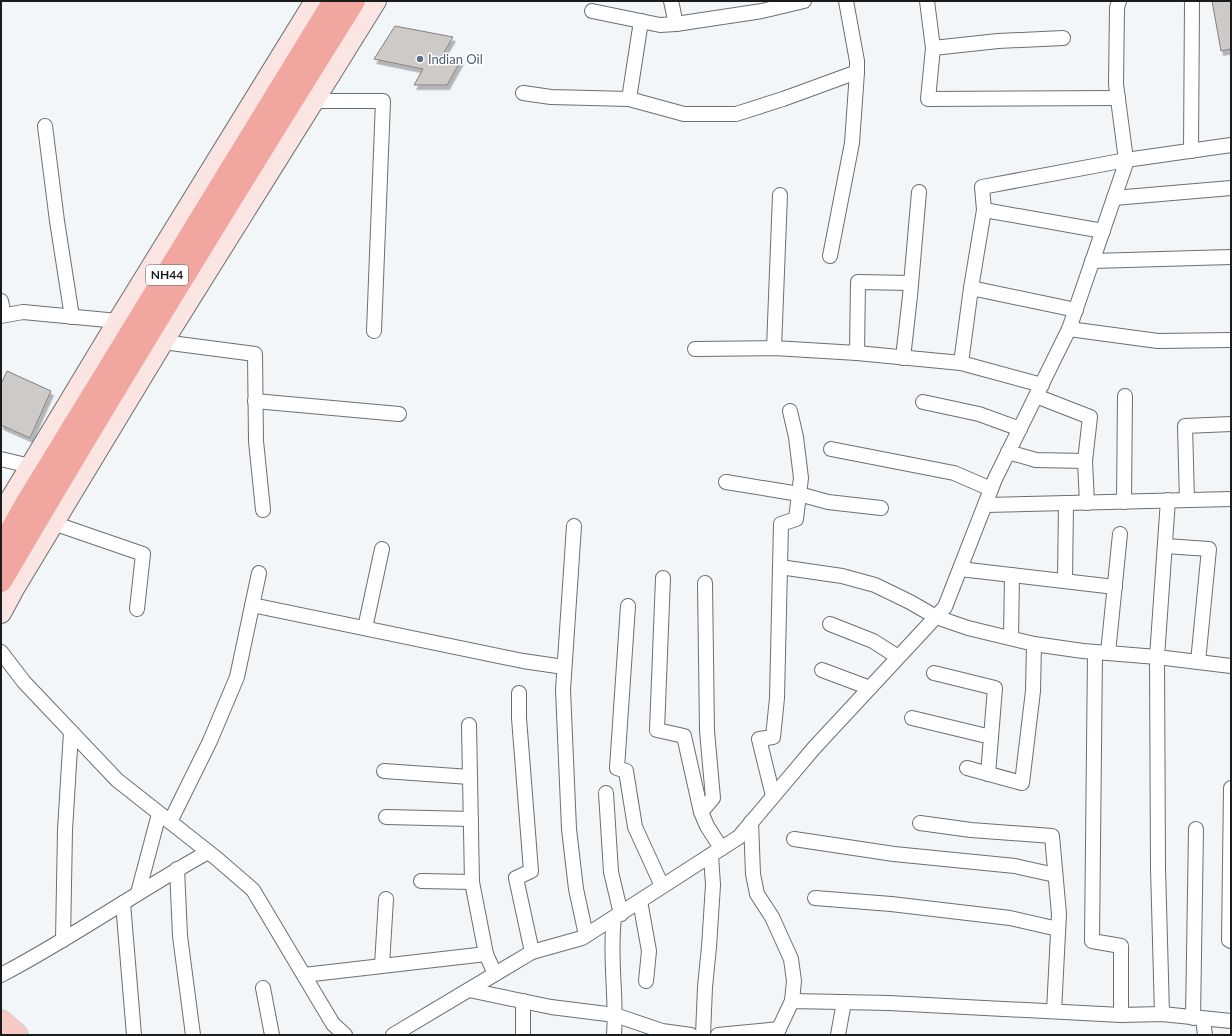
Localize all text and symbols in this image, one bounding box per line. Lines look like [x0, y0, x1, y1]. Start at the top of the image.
place label: Indian Oil [428, 51, 483, 67]
marker: Indian Oil [415, 54, 425, 64]
road number: NH44 [146, 265, 188, 285]

